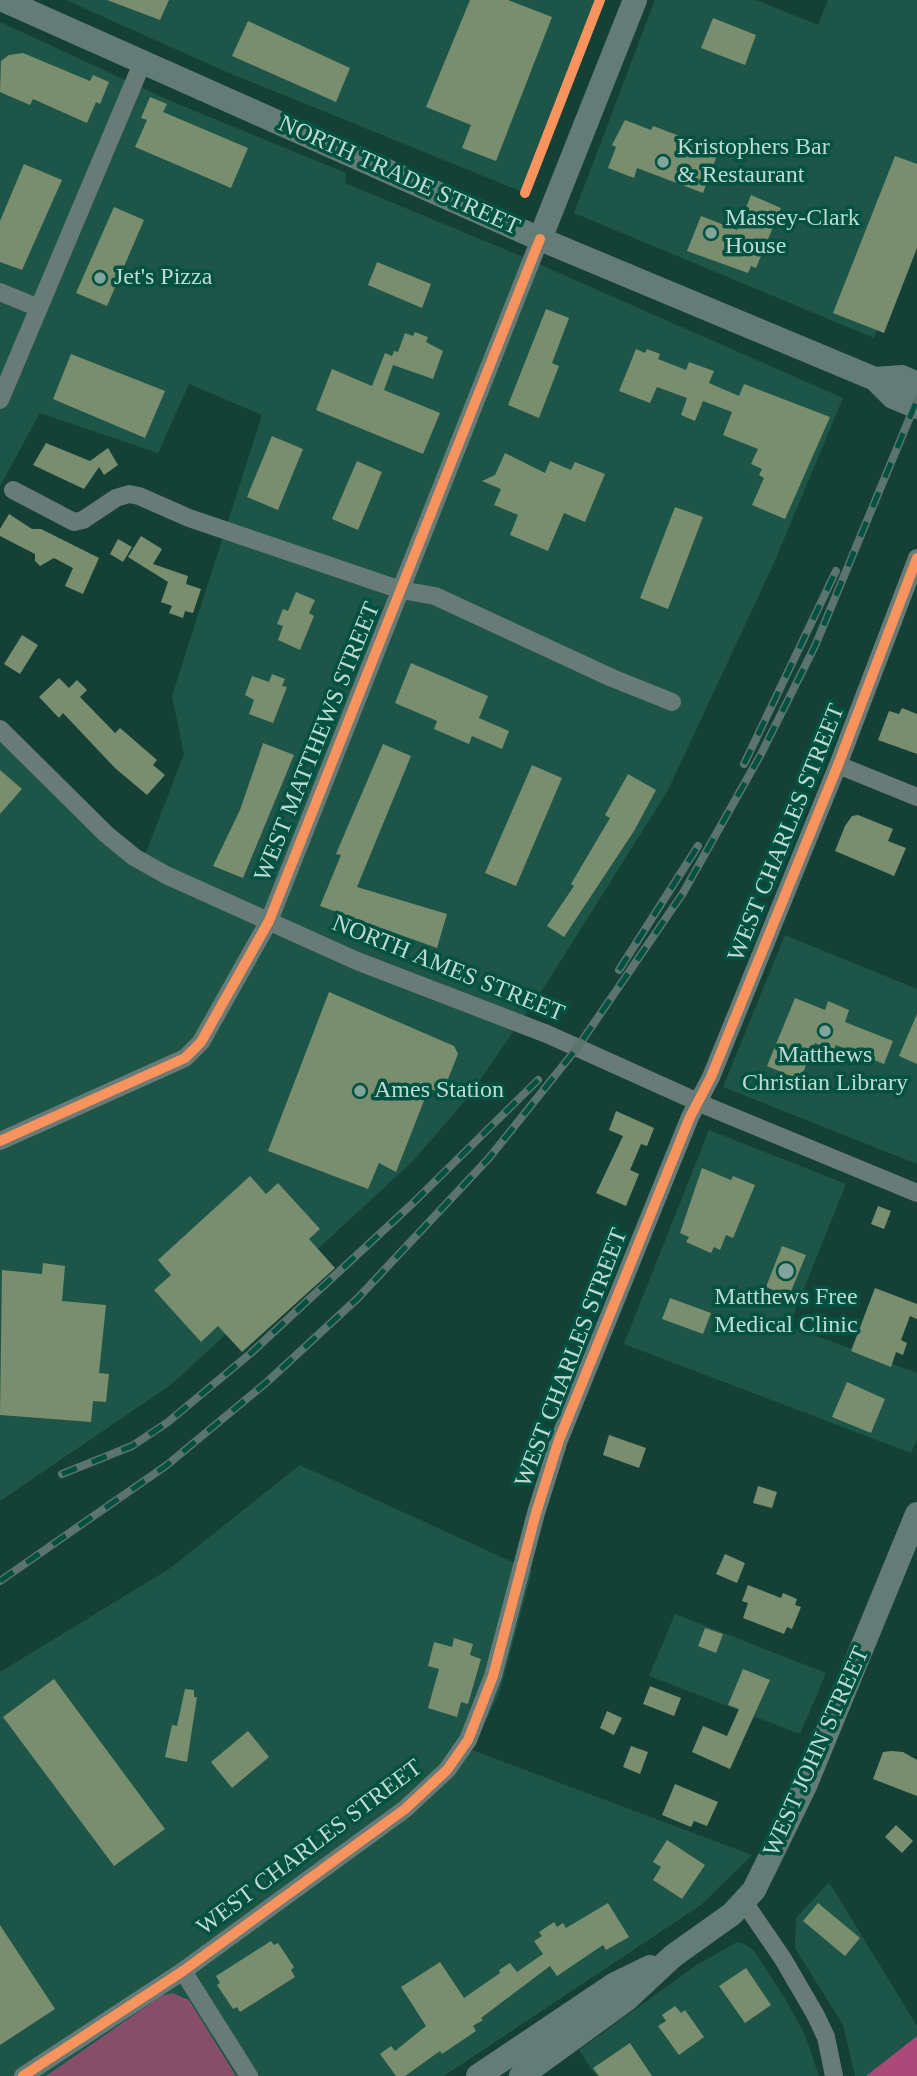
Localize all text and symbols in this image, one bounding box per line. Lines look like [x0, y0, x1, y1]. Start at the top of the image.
street label: NORTH TRADE STREET [274, 110, 524, 242]
place label: Kristophers Bar & Restaurant [677, 134, 830, 190]
marker: Kristophers Bar & Restaurant [655, 154, 671, 170]
place label: Massey-Clark House [725, 205, 860, 261]
marker: Massey-Clark House [703, 225, 719, 241]
place label: Jet's Pizza [114, 264, 212, 292]
marker: Jet's Pizza [92, 270, 108, 286]
street label: WEST MATTHEWS STREET [249, 598, 387, 886]
street label: WEST CHARLES STREET [722, 700, 852, 966]
street label: NORTH AMES STREET [328, 909, 568, 1029]
marker: Matthews Christian Library [817, 1023, 833, 1039]
place label: Matthews Christian Library [742, 1042, 908, 1098]
place label: Ames Station [374, 1077, 504, 1105]
marker: Ames Station [352, 1083, 368, 1099]
street label: WEST CHARLES STREET [509, 1225, 635, 1491]
marker: Matthews Free Medical Clinic [776, 1261, 796, 1281]
place label: Matthews Free Medical Clinic [714, 1284, 858, 1340]
street label: WEST JOHN STREET [758, 1643, 876, 1861]
street label: WEST CHARLES STREET [192, 1754, 428, 1942]

